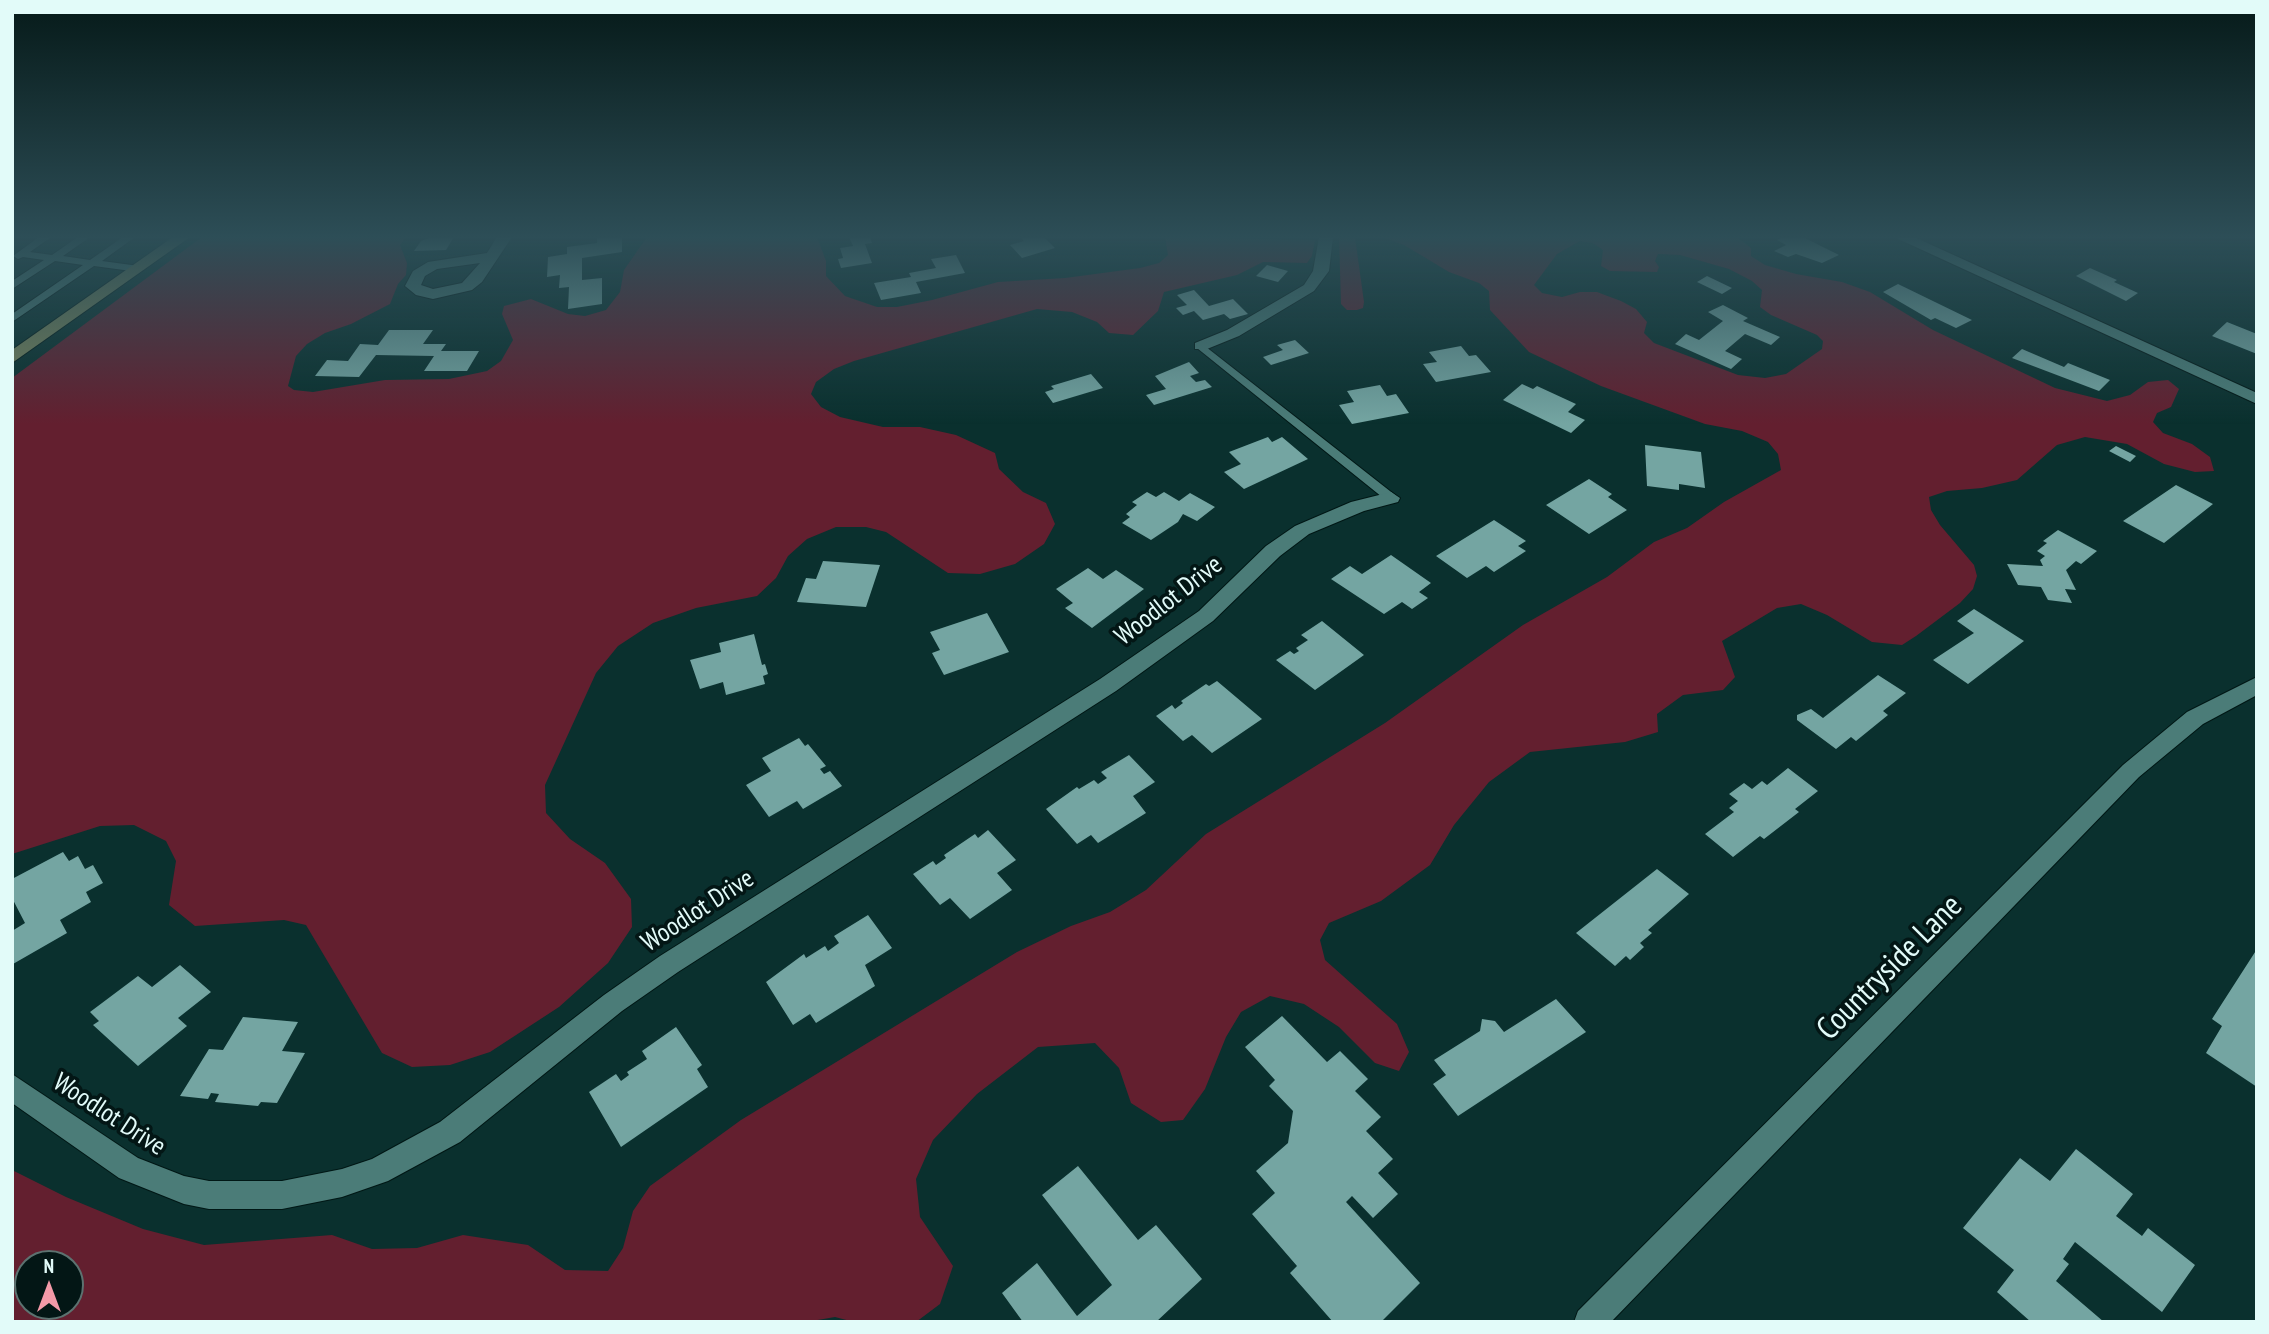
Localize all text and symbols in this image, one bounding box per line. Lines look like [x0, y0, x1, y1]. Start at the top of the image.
street label: Woodlot Drive [1109, 549, 1229, 653]
street label: Woodlot Drive [636, 863, 760, 959]
street label: Countryside Lane [1809, 887, 1971, 1049]
street label: Woodlot Drive [47, 1067, 171, 1163]
north arrow [14, 1250, 84, 1320]
text: N [44, 1254, 54, 1278]

